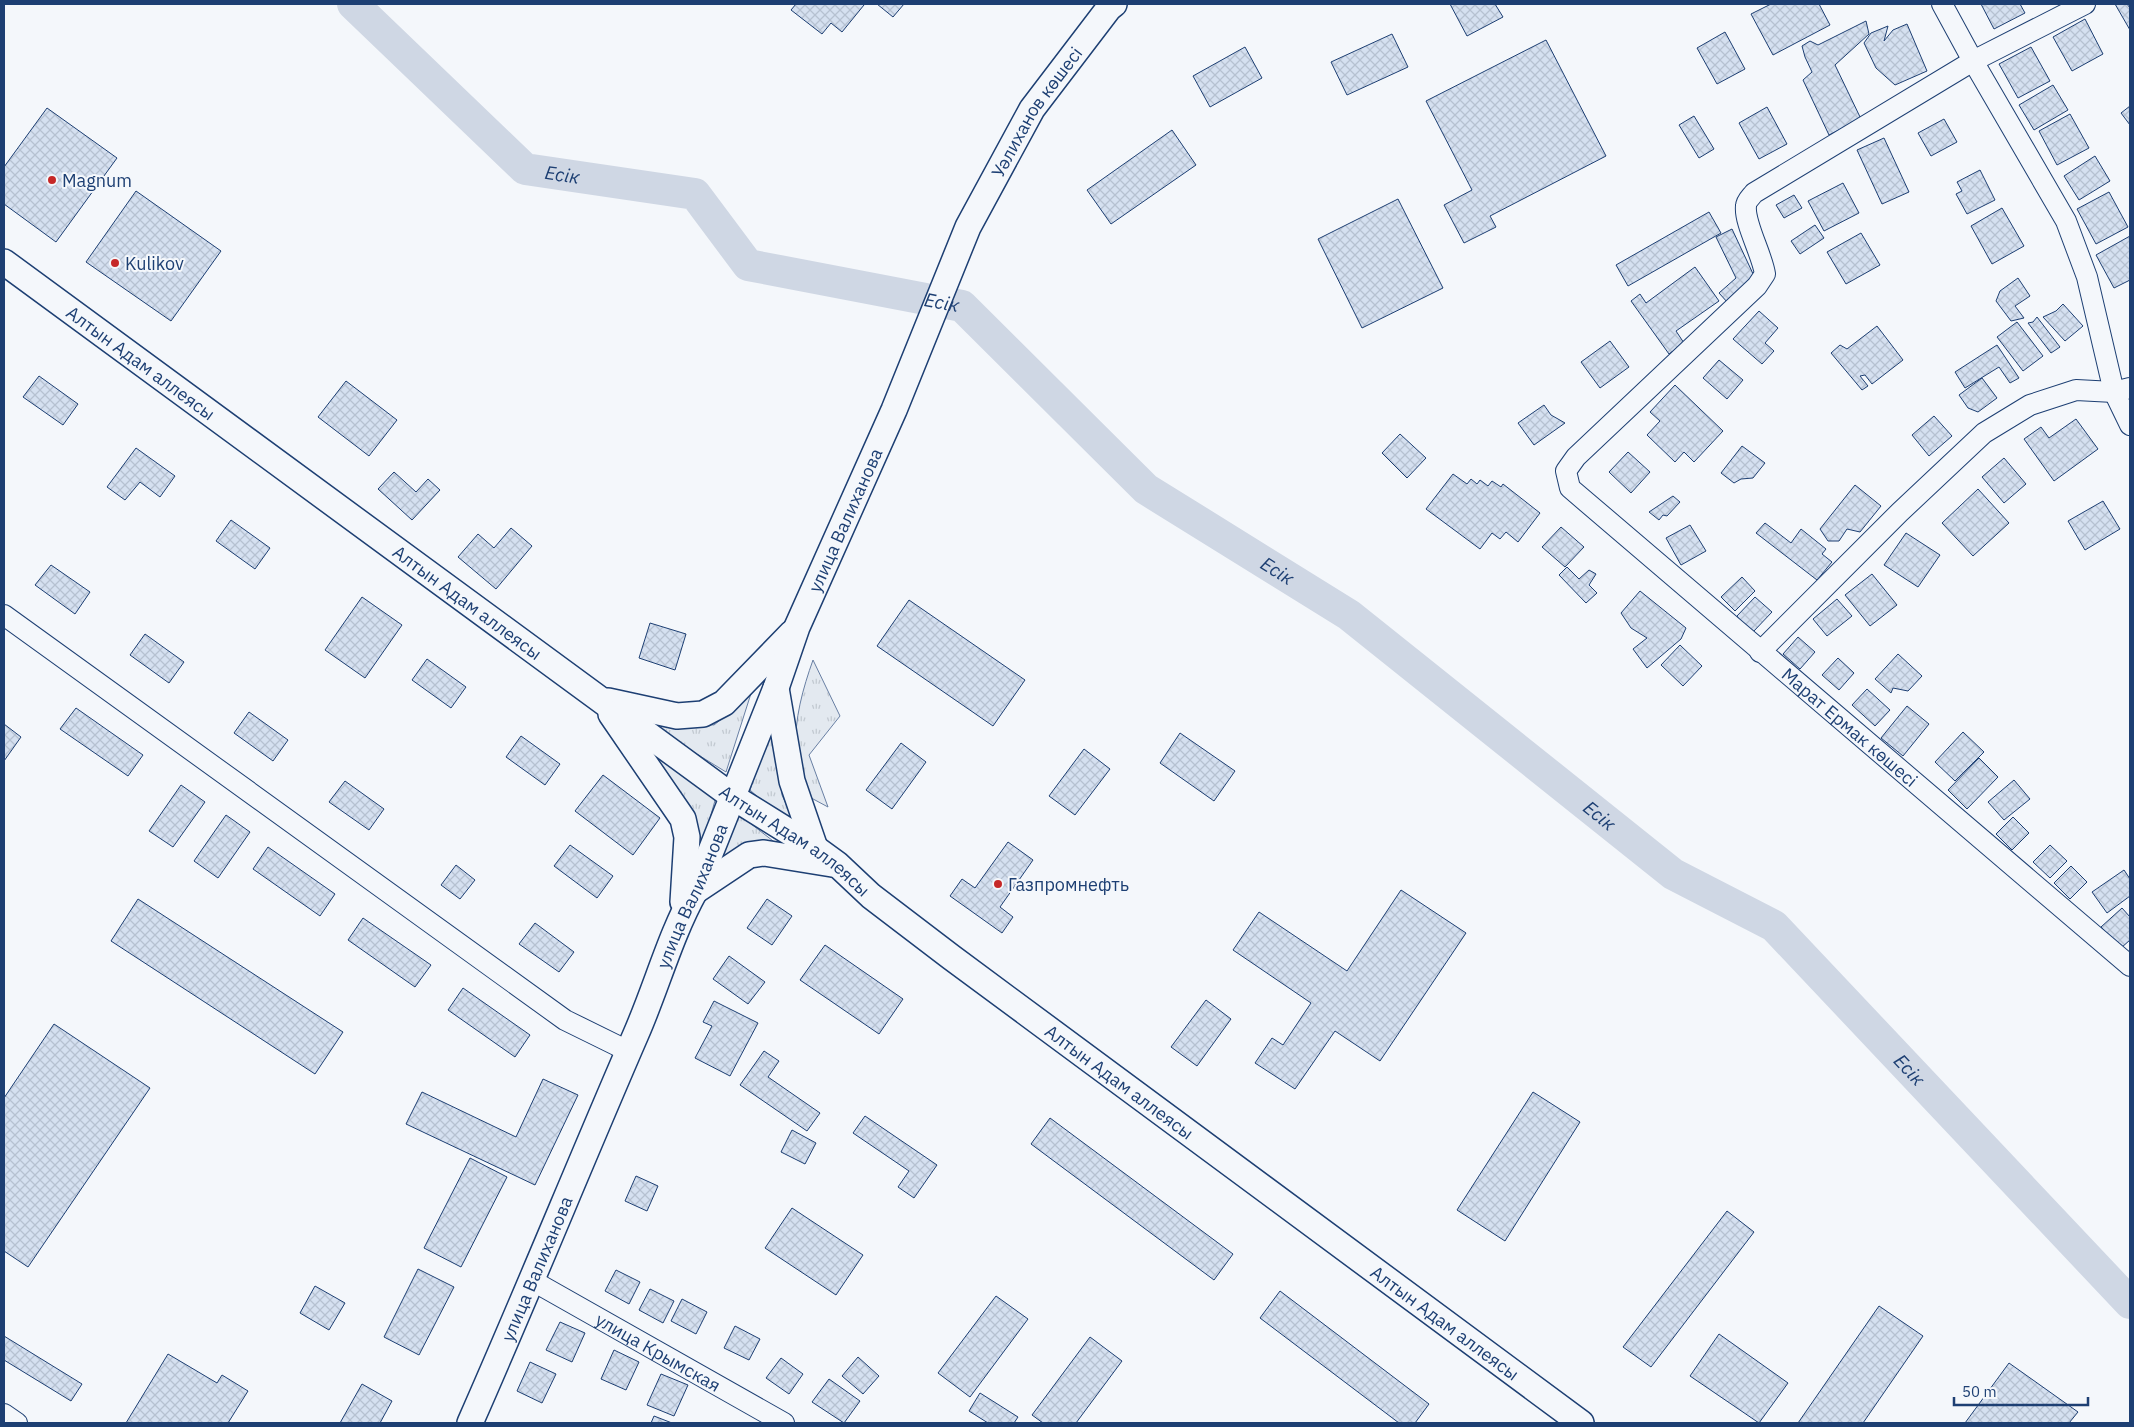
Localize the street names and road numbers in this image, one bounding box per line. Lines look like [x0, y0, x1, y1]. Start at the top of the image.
street label: Уәлиханов көшесі [986, 42, 1087, 181]
street label: Алтын Адам аллеясы [62, 300, 220, 425]
street label: улица Валиханова [803, 444, 887, 596]
street label: Алтын Адам аллеясы [389, 540, 547, 664]
street label: Марат Ермак көшесі [1777, 662, 1923, 791]
street label: Алтын Адам аллеясы [715, 780, 875, 901]
street label: улица Валиханова [651, 820, 732, 971]
street label: Алтын Адам аллеясы [1041, 1019, 1198, 1144]
street label: улица Валиханова [495, 1192, 577, 1345]
street label: Алтын Адам аллеясы [1366, 1260, 1524, 1385]
street label: улица Крымская [592, 1307, 725, 1396]

